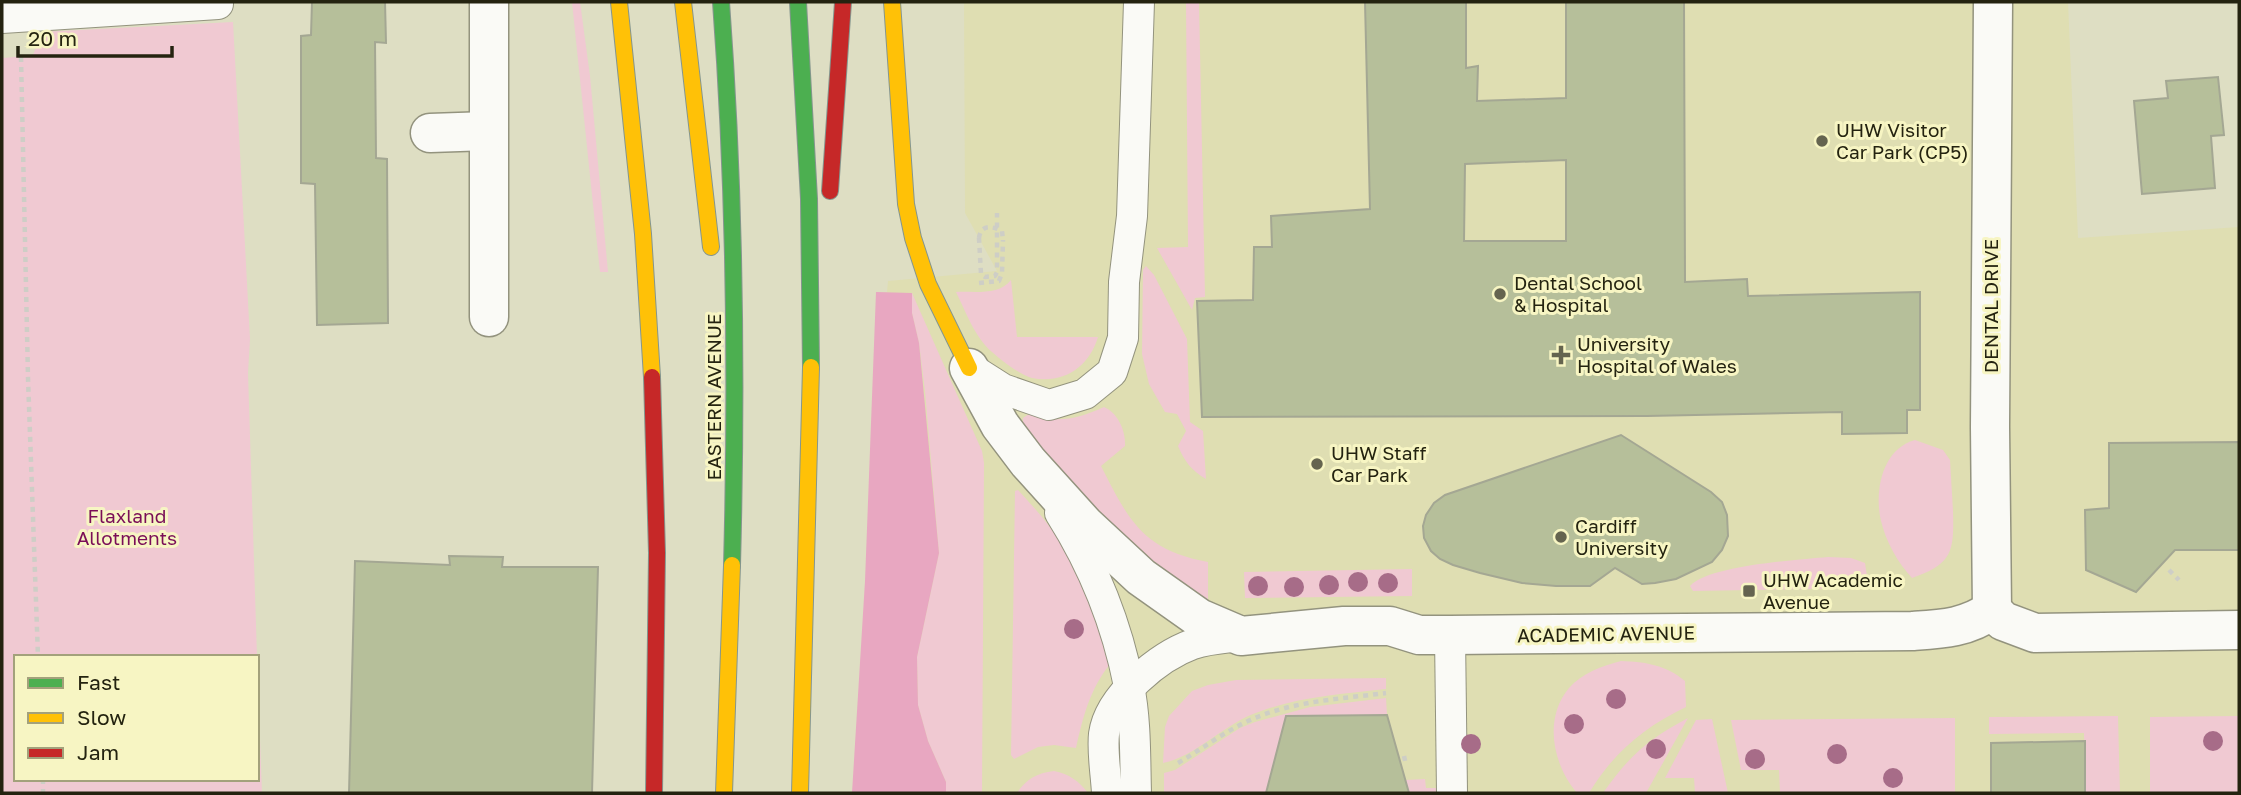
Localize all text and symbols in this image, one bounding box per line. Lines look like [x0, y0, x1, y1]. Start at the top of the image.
scale bar [18, 14, 172, 58]
text: 20 m [28, 25, 77, 51]
place label: UHW Visitor Car Park (CP5) [1836, 118, 1969, 163]
marker: UHW Visitor Car Park (CP5) [1814, 133, 1830, 149]
street label: DENTAL DRIVE [1979, 239, 2002, 373]
place label: Dental School & Hospital [1514, 271, 1642, 316]
marker: Dental School & Hospital [1492, 286, 1508, 302]
street label: EASTERN AVENUE [702, 314, 725, 480]
place label: University Hospital of Wales [1577, 332, 1737, 377]
marker: University Hospital of Wales [1551, 345, 1571, 365]
place label: UHW Staff Car Park [1331, 441, 1427, 486]
marker: UHW Staff Car Park [1309, 456, 1325, 472]
park label: Flaxland Allotments [77, 504, 177, 549]
place label: Cardiff University [1575, 514, 1668, 559]
marker: Cardiff University [1553, 529, 1569, 545]
place label: UHW Academic Avenue [1763, 568, 1903, 613]
marker: UHW Academic Avenue [1741, 583, 1757, 599]
street label: ACADEMIC AVENUE [1517, 620, 1695, 647]
legend [14, 655, 259, 781]
text: Fast [77, 669, 120, 695]
text: Slow [77, 704, 126, 730]
text: Jam [77, 739, 119, 765]

